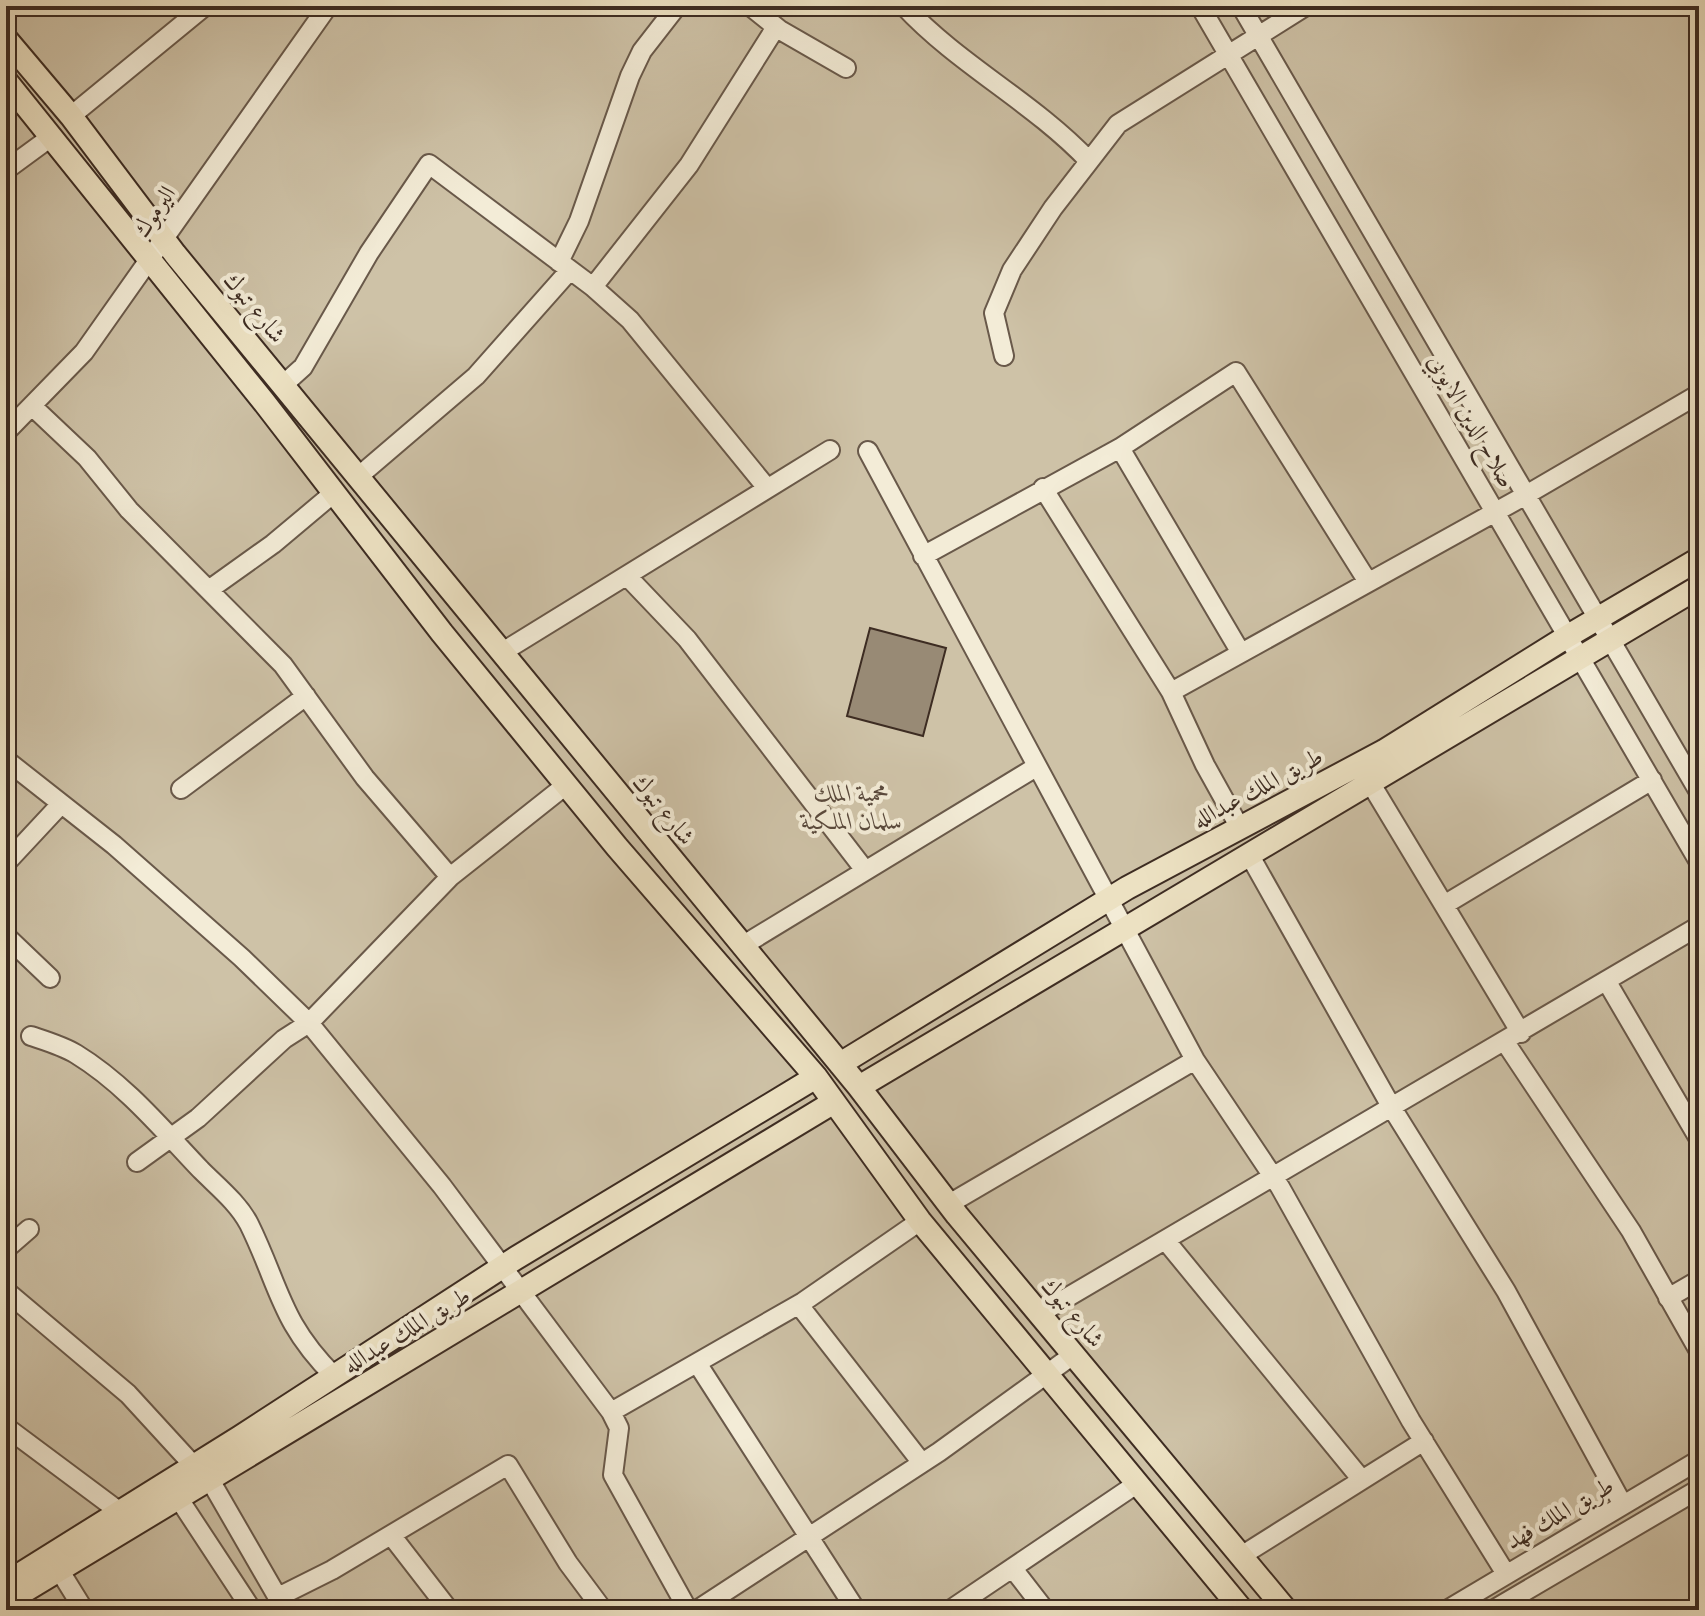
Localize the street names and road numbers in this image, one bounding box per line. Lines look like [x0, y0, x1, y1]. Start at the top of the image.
street label: اليرموك [127, 180, 183, 244]
street label: شارع تبوك [213, 266, 292, 352]
street label: صلاح الدين الايوبي [1416, 349, 1521, 496]
street label: طريق الملك عبدالله [1188, 742, 1328, 836]
street label: شارع تبوك [622, 768, 701, 854]
street label: شارع تبوك [1031, 1272, 1110, 1357]
street label: طريق الملك عبدالله [338, 1281, 476, 1381]
street label: طريق الملك فهد [1501, 1471, 1619, 1557]

